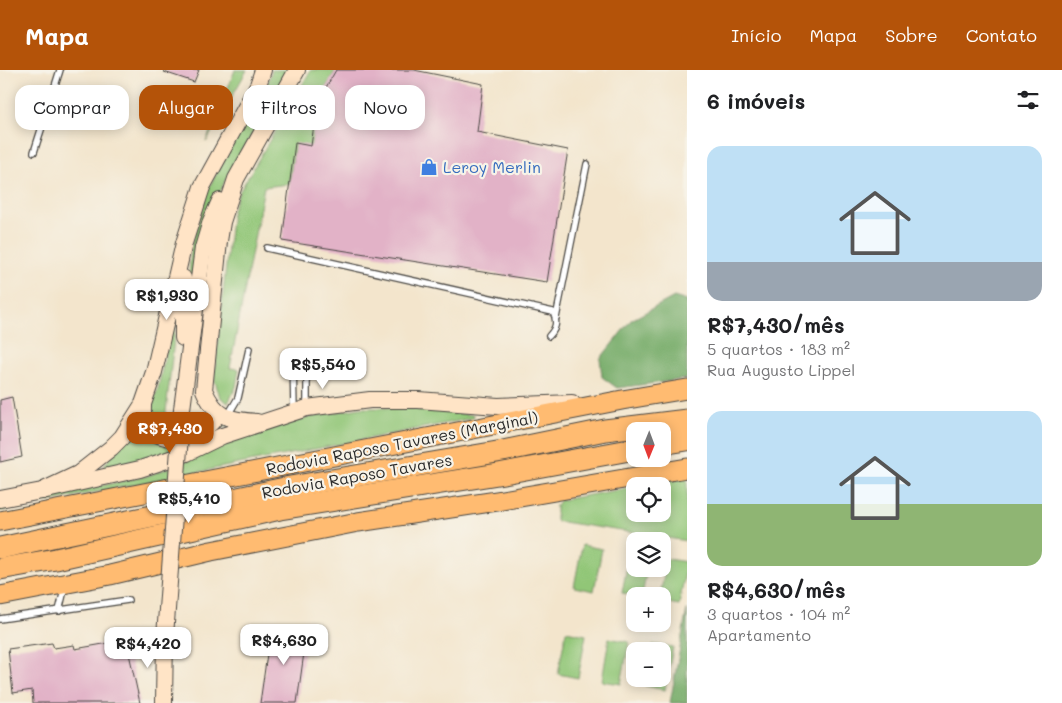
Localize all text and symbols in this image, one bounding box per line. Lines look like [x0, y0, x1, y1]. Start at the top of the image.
text: Mapa [25, 20, 89, 51]
text: Início [731, 23, 781, 47]
text: Mapa [809, 23, 857, 47]
text: Sobre [885, 23, 938, 47]
text: Contato [966, 23, 1037, 47]
chip: Comprar [15, 85, 129, 130]
chip: Alugar [139, 85, 233, 130]
chip: Filtros [243, 85, 335, 130]
chip: Novo [345, 85, 425, 130]
icon: filters [1014, 86, 1042, 114]
text: 6 imóveis [707, 87, 805, 114]
place label: Leroy Merlin [443, 156, 541, 177]
shop icon: Leroy Merlin [419, 157, 439, 177]
icon: home [830, 178, 920, 268]
pin: R$1,930 [121, 278, 213, 321]
text: R$1,930 [136, 284, 198, 305]
text: R$7,430/mês [707, 311, 845, 338]
text: 5 quartos · 183 m² [707, 338, 850, 359]
pin: R$5,540 [277, 348, 369, 390]
text: R$5,540 [291, 353, 356, 374]
text: Rua Augusto Lippel [707, 359, 855, 380]
street label: Rodovia Raposo Tavares (Marginal) [264, 407, 540, 479]
pin: R$7,430 [124, 412, 216, 454]
text: R$7,430 [138, 417, 202, 438]
north arrow [626, 422, 671, 468]
map controls [626, 422, 671, 687]
icon: home [830, 443, 920, 533]
street label: Rodovia Raposo Tavares [260, 450, 454, 502]
button: locate [626, 477, 671, 522]
pin: R$5,410 [143, 482, 235, 524]
text: R$5,410 [158, 487, 220, 508]
button: layers [626, 532, 671, 577]
text: R$4,630/mês [707, 576, 846, 603]
button: + [626, 587, 671, 632]
text: 3 quartos · 104 m² [707, 603, 850, 624]
pin: R$4,630 [238, 624, 330, 666]
text: Apartamento [707, 624, 811, 645]
pin: R$4,420 [102, 626, 194, 669]
text: R$4,630 [251, 629, 317, 650]
text: R$4,420 [115, 632, 181, 653]
button: − [626, 642, 671, 687]

